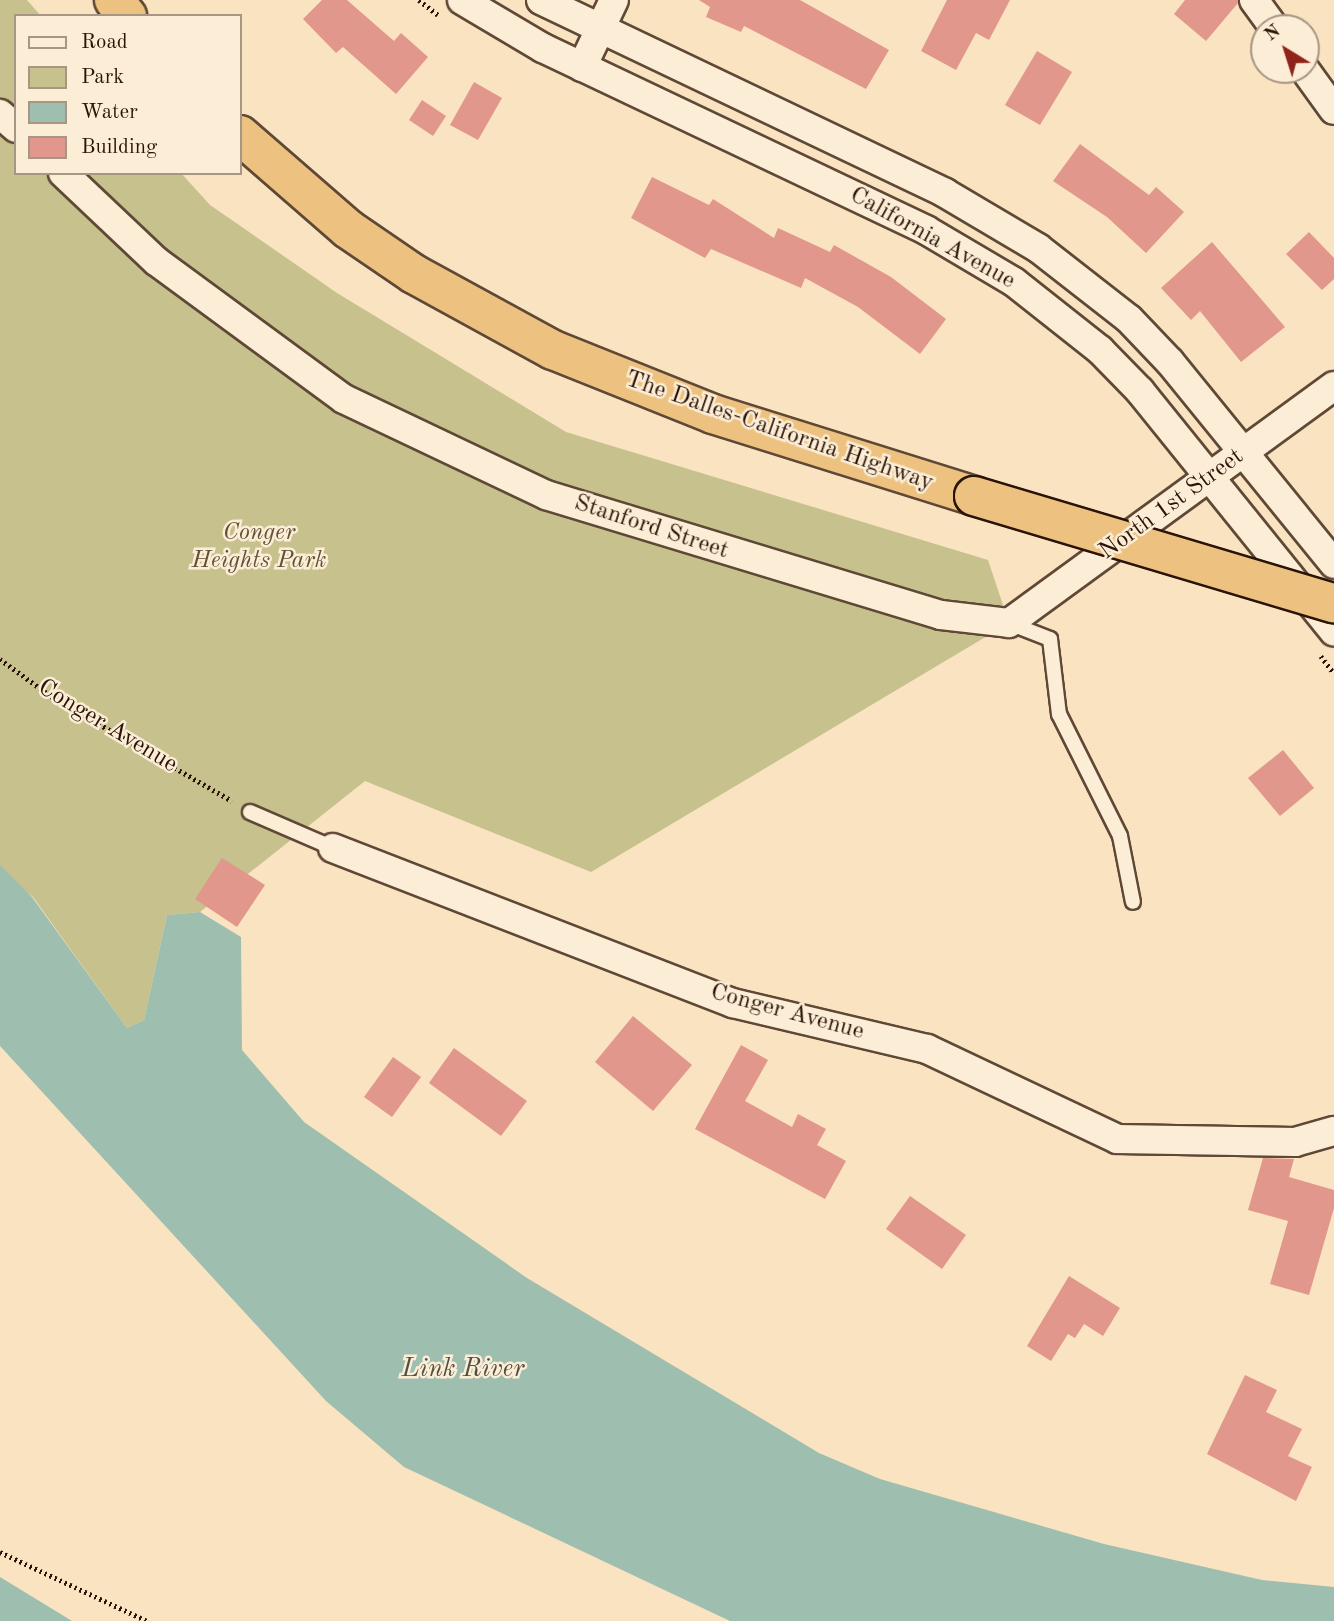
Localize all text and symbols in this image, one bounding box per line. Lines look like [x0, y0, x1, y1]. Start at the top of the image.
legend [14, 14, 242, 175]
north arrow [1250, 14, 1320, 84]
text: N [1261, 22, 1285, 46]
text: Road [81, 32, 128, 53]
text: Park [81, 67, 124, 88]
text: Water [81, 102, 138, 123]
text: Building [81, 137, 157, 158]
street label: California Avenue [844, 182, 1020, 296]
street label: The Dalles-California Highway [621, 366, 937, 498]
street label: North 1st Street [1094, 443, 1250, 567]
street label: Stanford Street [570, 489, 732, 567]
park label: Conger Heights Park [192, 520, 326, 576]
street label: Conger Avenue [32, 674, 182, 780]
street label: Conger Avenue [707, 979, 867, 1047]
water label: Link River [402, 1354, 524, 1386]

